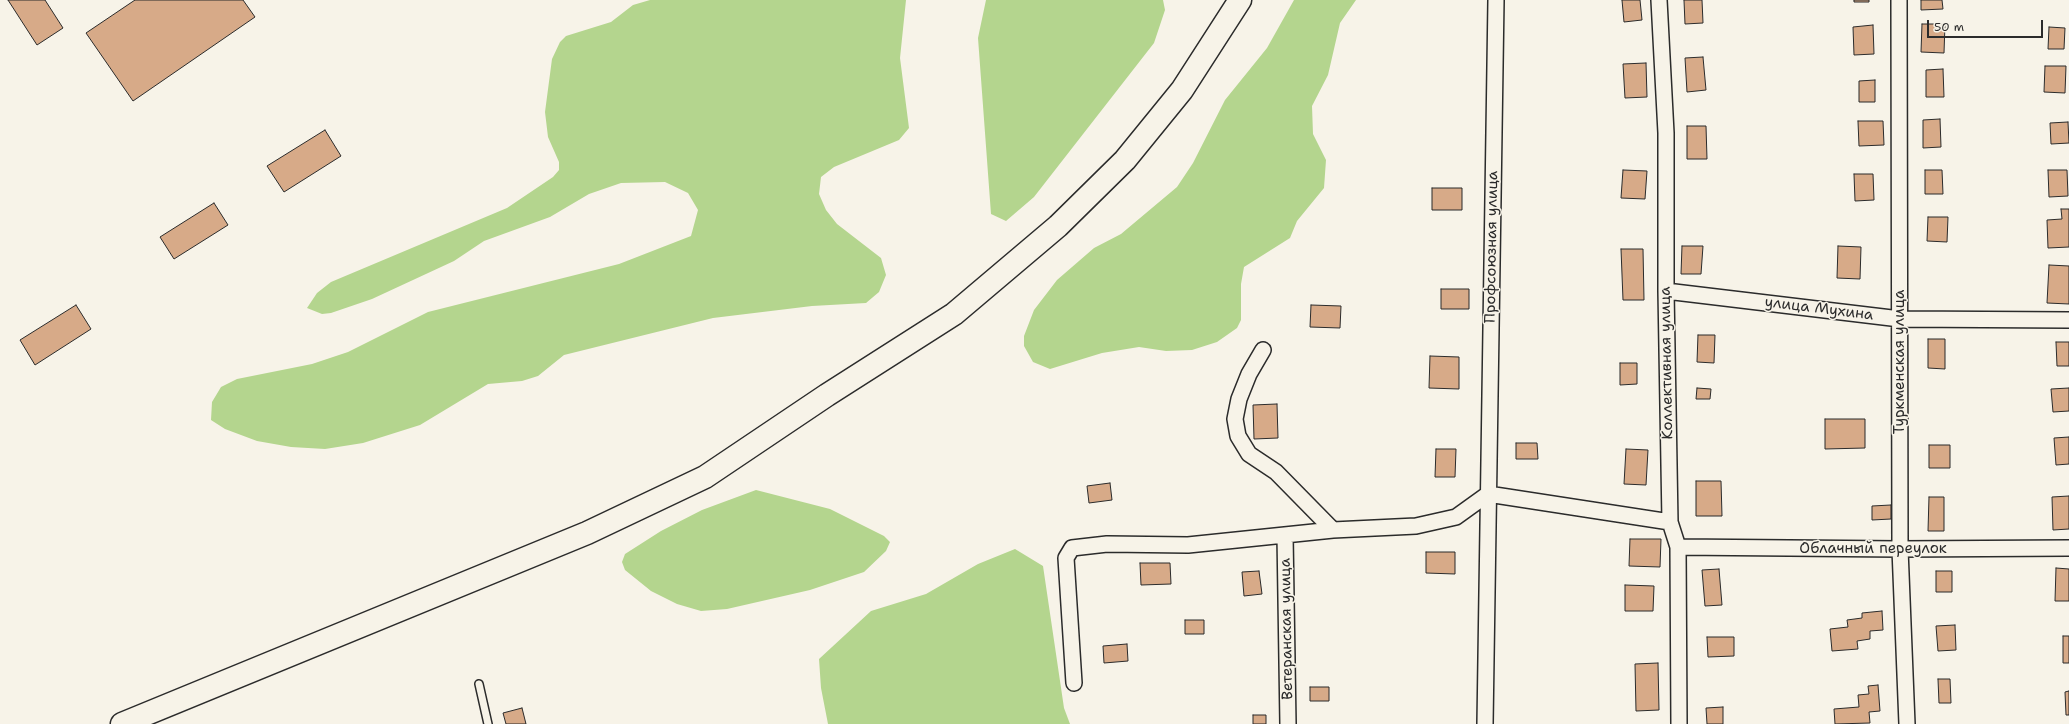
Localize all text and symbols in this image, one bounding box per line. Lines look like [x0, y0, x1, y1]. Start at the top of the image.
scale bar [1929, 12, 2045, 38]
text: 50 m [1934, 19, 1964, 35]
street label: Профсоюзная улица [1482, 171, 1502, 323]
street label: Коллективная улица [1657, 286, 1677, 440]
street label: Туркменская улица [1891, 290, 1909, 434]
street label: улица Мухина [1764, 293, 1874, 325]
street label: Облачный переулок [1799, 540, 1947, 558]
street label: Ветеранская улица [1277, 558, 1297, 700]

